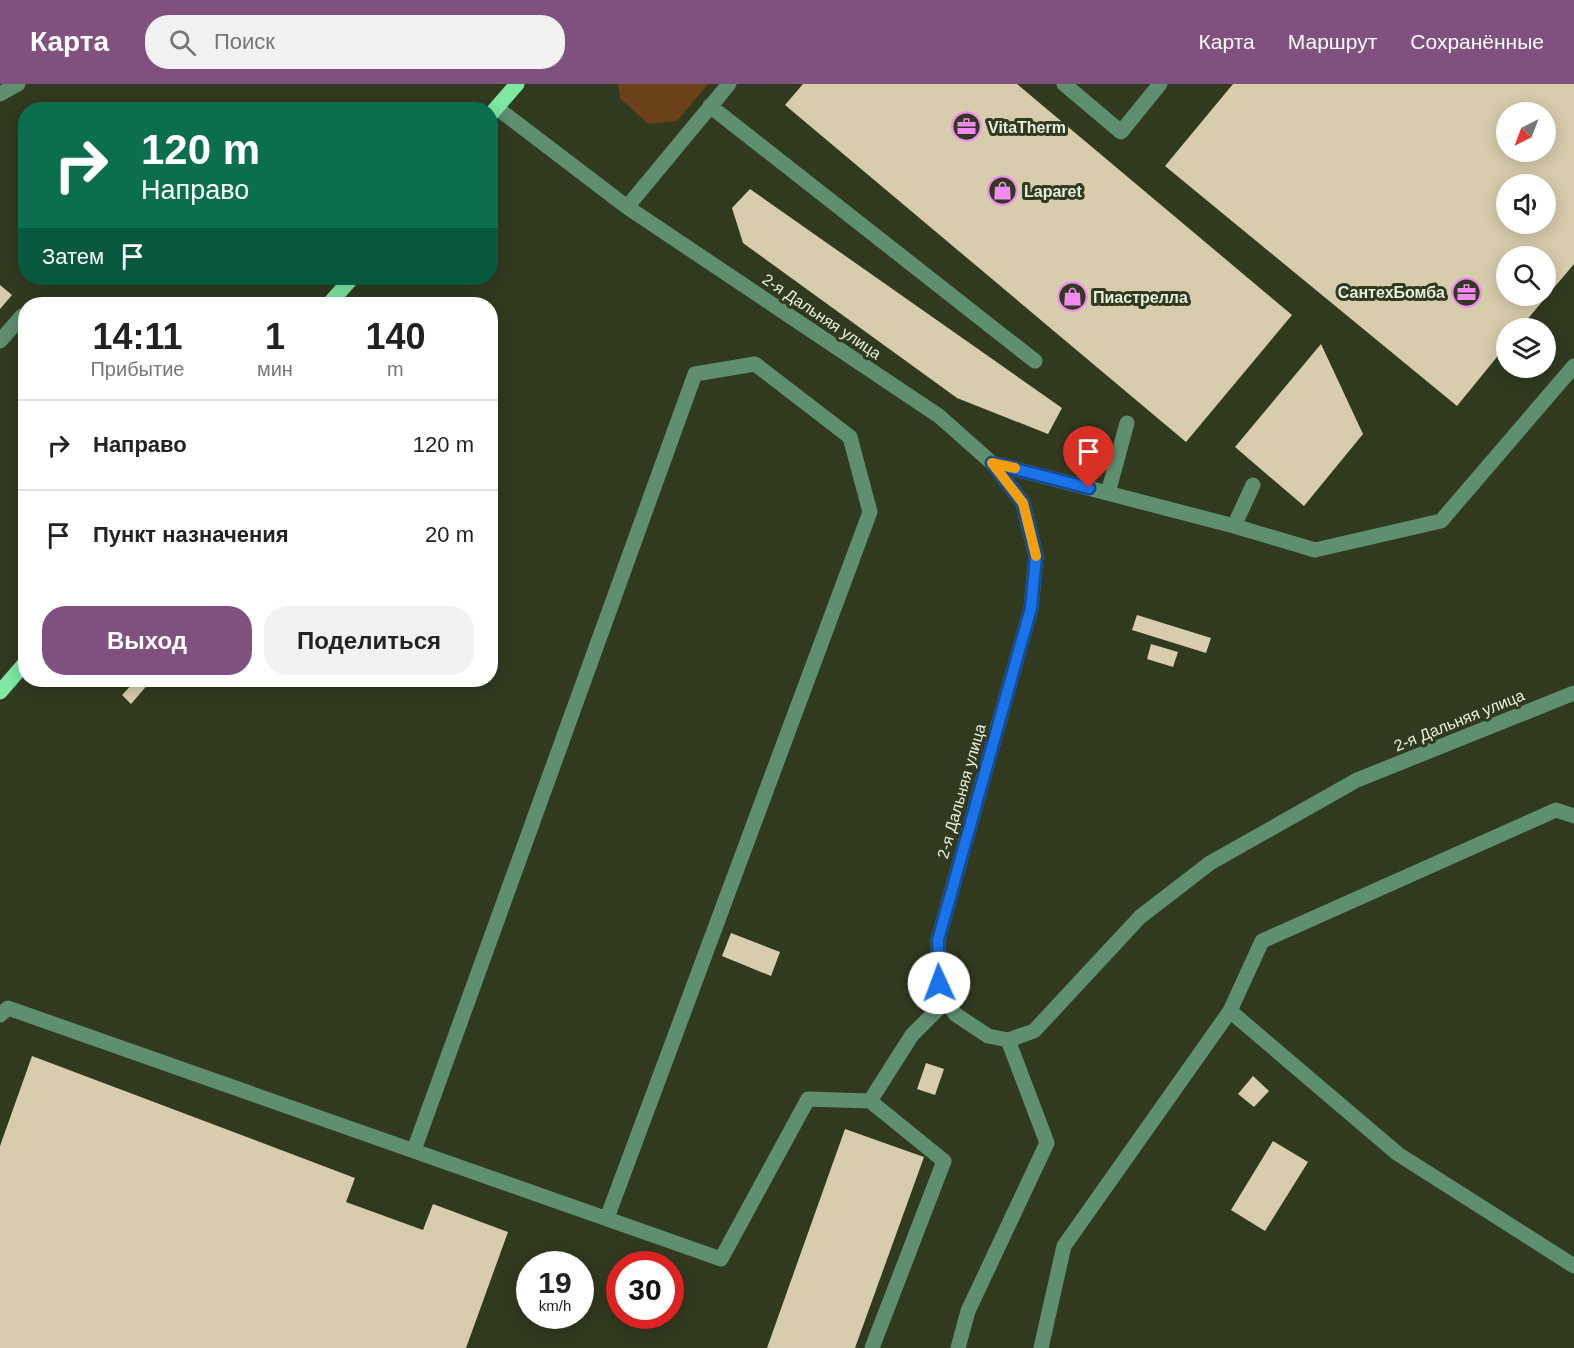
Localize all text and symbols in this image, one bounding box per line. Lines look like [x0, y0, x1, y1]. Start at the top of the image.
search box [145, 15, 565, 69]
text: Карта [30, 26, 109, 57]
icon: search [166, 26, 199, 59]
text: Поиск [214, 29, 275, 54]
text: Карта [1199, 30, 1255, 53]
text: Маршрут [1288, 30, 1377, 53]
text: Сохранённые [1410, 30, 1544, 53]
north arrow [1496, 102, 1556, 162]
map controls [1496, 102, 1556, 378]
office icon: VitaTherm [951, 111, 983, 143]
place label: VitaTherm [988, 119, 1066, 136]
icon: right [42, 126, 120, 204]
text: 120 m [141, 126, 260, 173]
button: sound [1496, 174, 1556, 234]
text: Направо [141, 175, 249, 205]
shop icon: Laparet [987, 175, 1019, 207]
place label: Laparet [1024, 183, 1082, 200]
icon: arrive [116, 240, 149, 273]
text: Затем [42, 244, 104, 269]
button: search [1496, 246, 1556, 306]
street label: 2-я Дальняя улица [759, 270, 884, 362]
office icon: СантехБомба [1450, 276, 1482, 308]
shop icon: Пиастрелла [1056, 281, 1088, 313]
place label: СантехБомба [1338, 284, 1445, 301]
place label: Пиастрелла [1093, 289, 1188, 306]
text: 14:11 [92, 316, 183, 357]
text: 1 [265, 316, 285, 357]
text: 140 [365, 316, 425, 357]
button: layers [1496, 318, 1556, 378]
text: Прибытие [90, 358, 184, 380]
text: мин [257, 358, 293, 380]
text: m [387, 358, 404, 380]
pin [1063, 426, 1114, 488]
icon: right [42, 429, 75, 462]
text: Направо [93, 432, 187, 457]
text: 120 m [413, 432, 474, 457]
icon: arrive [1072, 435, 1105, 468]
icon: arrive [42, 519, 75, 552]
text: Пункт назначения [93, 522, 289, 547]
text: 20 m [425, 522, 474, 547]
button: Выход [42, 606, 252, 675]
button: Поделиться [264, 606, 474, 675]
street label: 2-я Дальняя улица [1391, 686, 1527, 754]
street label: 2-я Дальняя улица [934, 722, 989, 860]
position arrow [907, 951, 971, 1015]
speed limit sign: 30 [606, 1251, 684, 1329]
text: 19 [538, 1266, 572, 1299]
text: km/h [539, 1297, 571, 1314]

